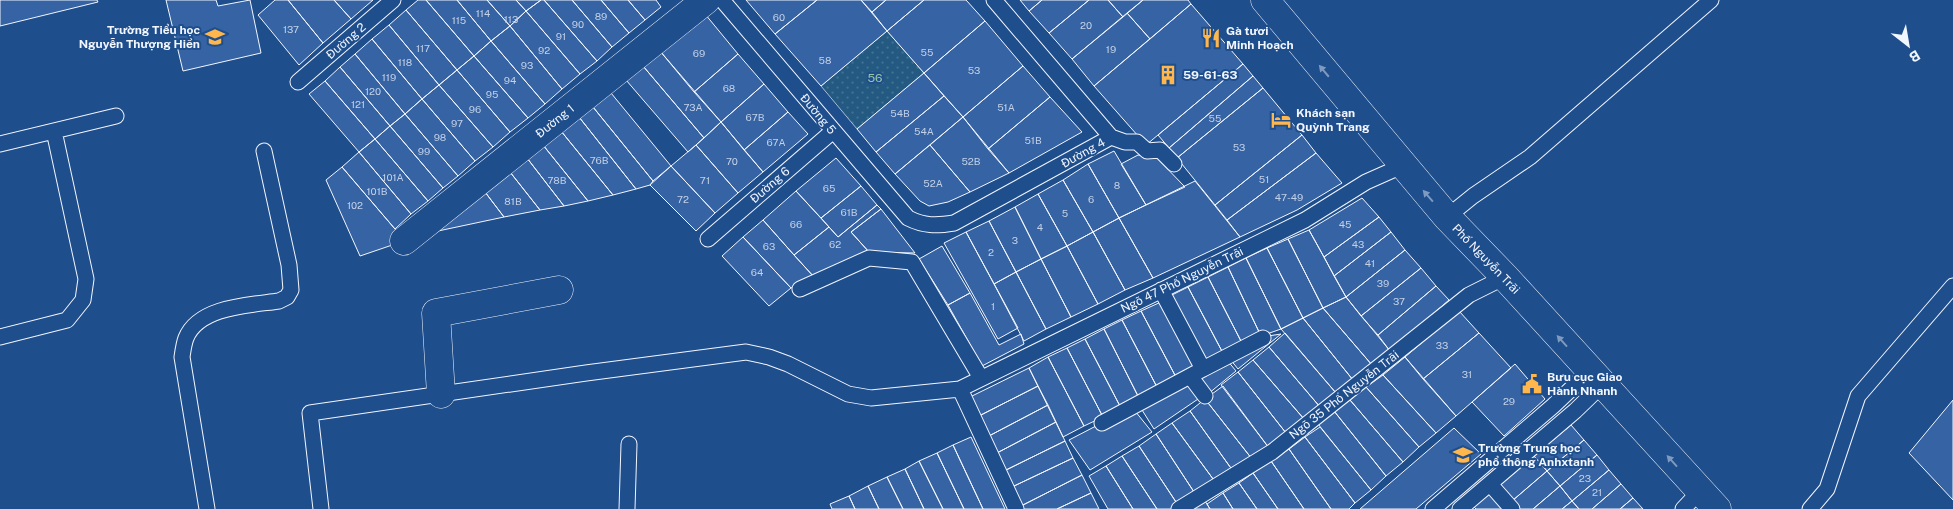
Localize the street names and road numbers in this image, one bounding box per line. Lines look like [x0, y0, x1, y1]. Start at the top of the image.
street label: Đường 2 [323, 20, 369, 62]
street label: Đường 5 [797, 91, 839, 137]
street label: Đường 1 [533, 101, 577, 141]
street label: Đường 4 [1059, 135, 1108, 171]
street label: Đường 6 [747, 164, 793, 206]
street label: Phố Nguyễn Trãi [1449, 221, 1523, 297]
street label: Ngõ 47 Phố Nguyễn Trãi [1118, 244, 1246, 316]
street label: Ngõ 35 Phố Nguyễn Trãi [1286, 348, 1402, 442]

